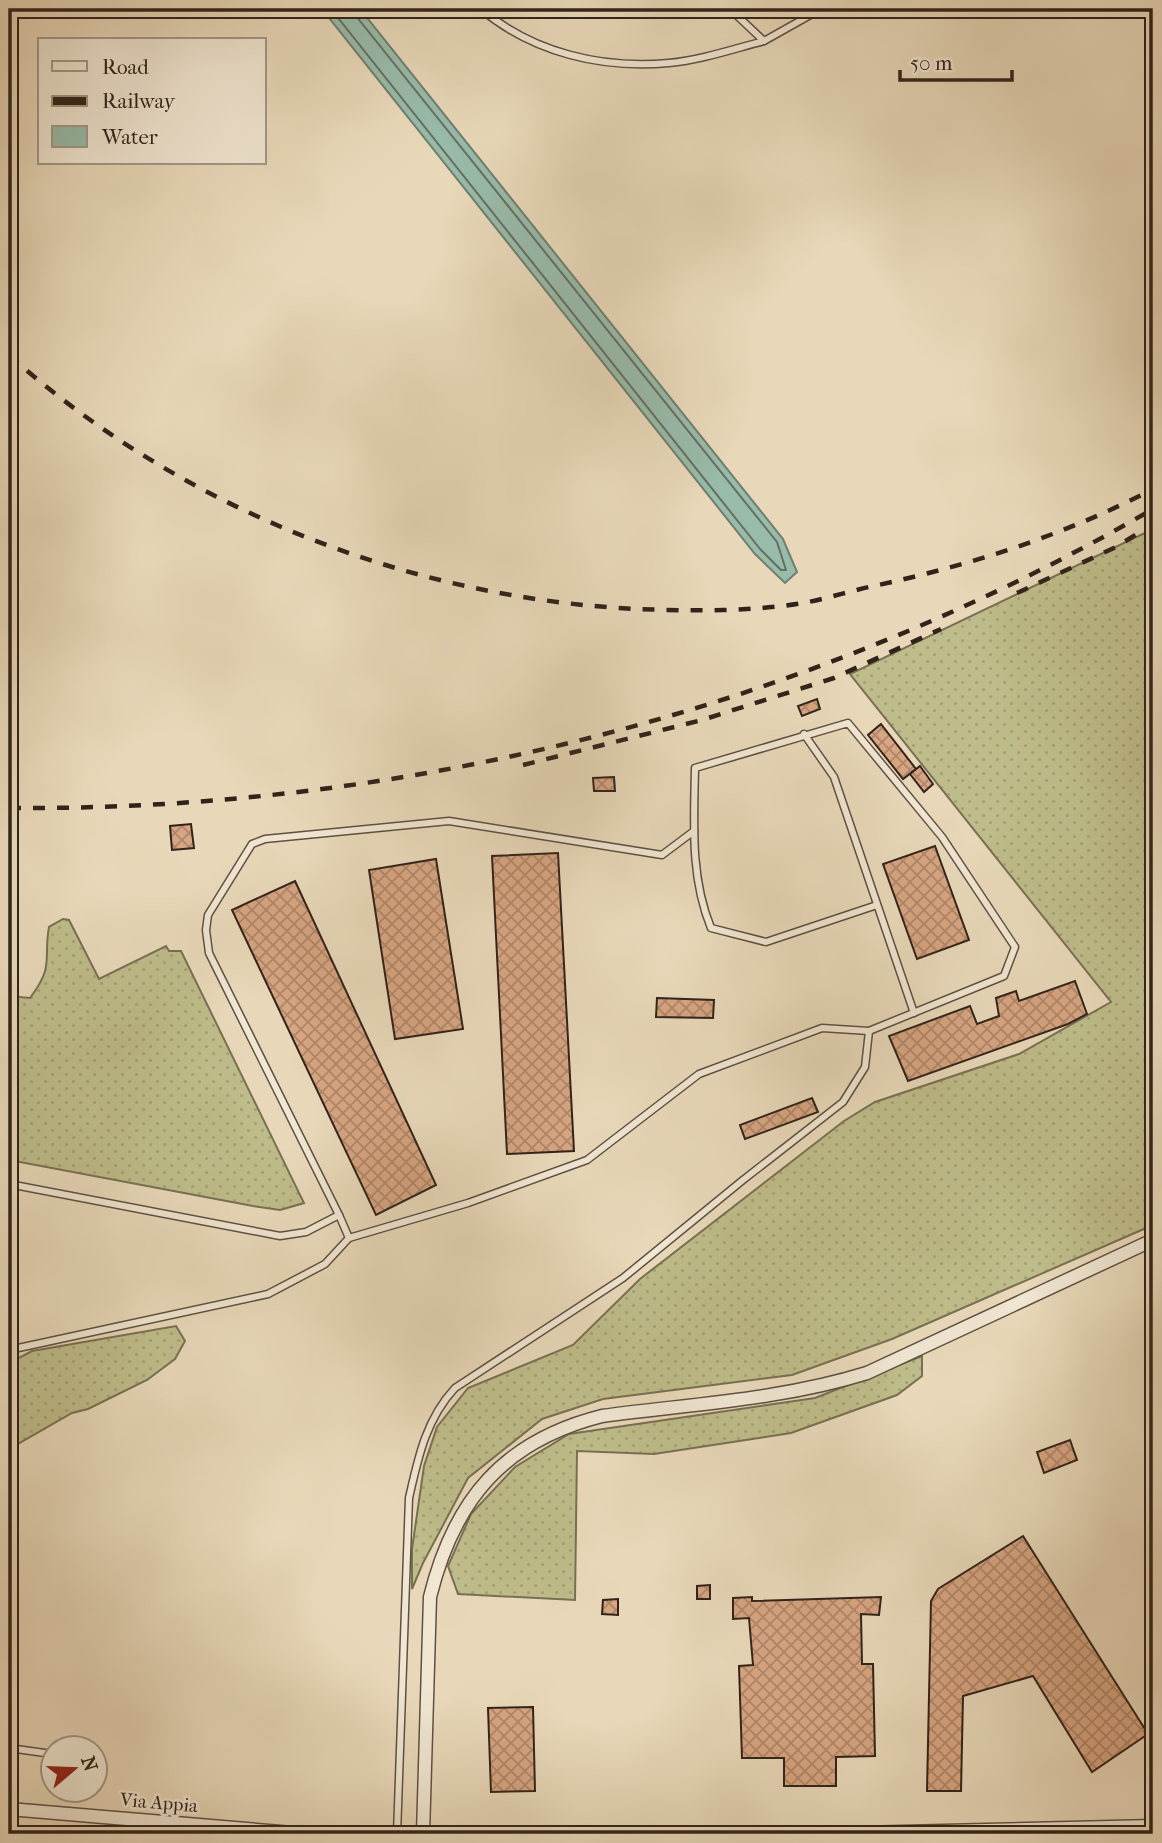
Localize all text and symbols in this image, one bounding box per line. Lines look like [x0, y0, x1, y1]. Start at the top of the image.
legend [38, 38, 266, 164]
scale bar [900, 38, 1012, 82]
text: 50 m [910, 51, 953, 75]
text: Road [102, 55, 149, 79]
text: Railway [102, 89, 176, 113]
text: Water [101, 125, 158, 149]
north arrow [38, 1734, 108, 1804]
text: N [76, 1753, 102, 1775]
street label: Via Appia [118, 1789, 199, 1817]

